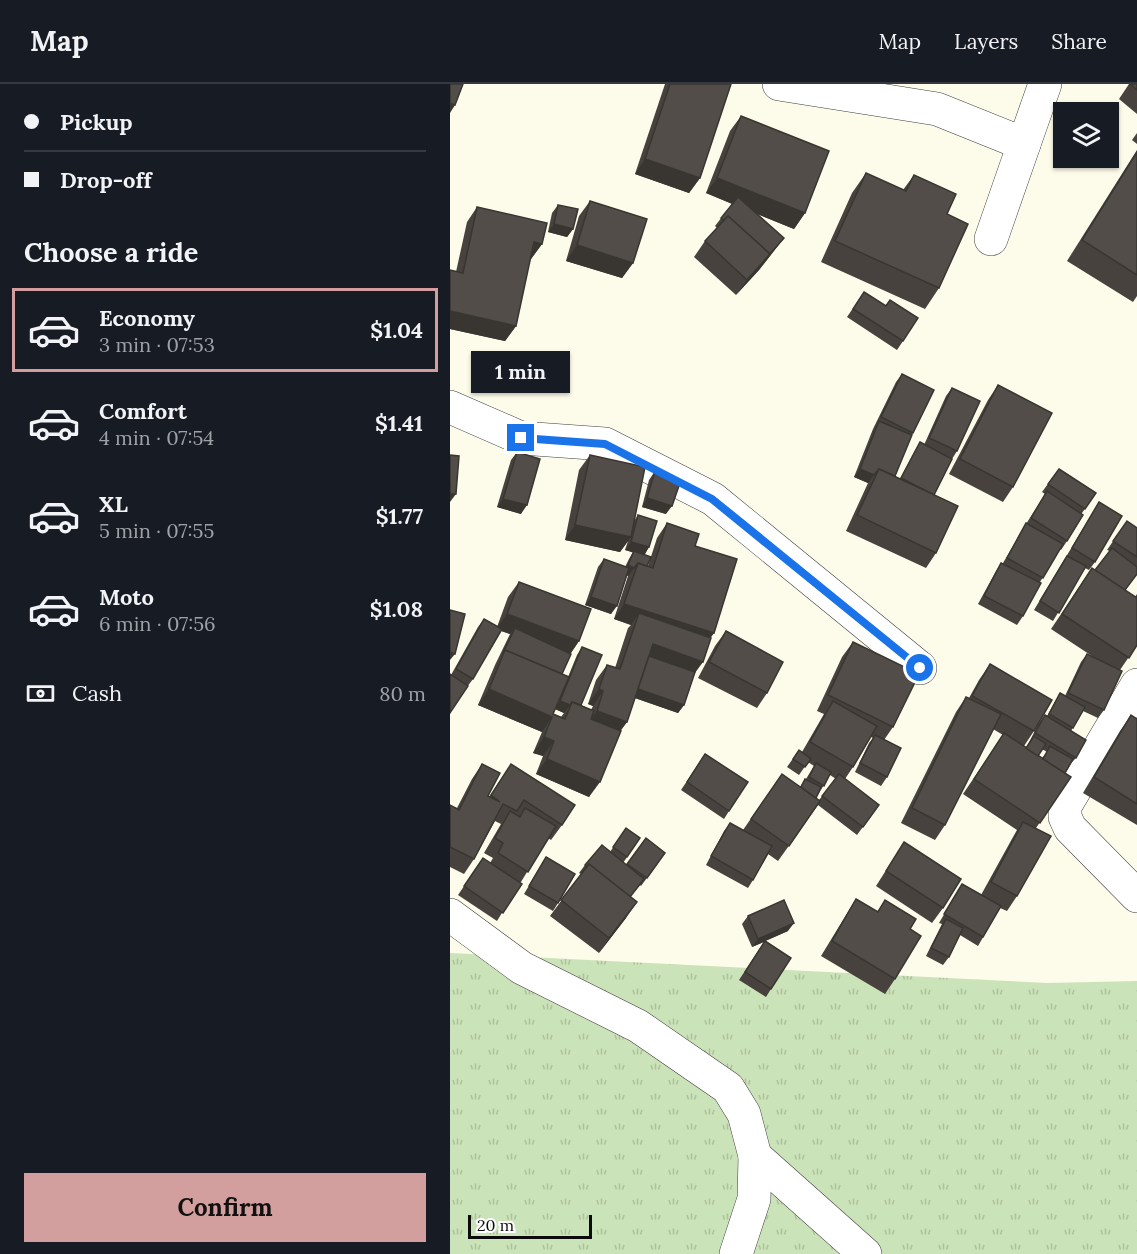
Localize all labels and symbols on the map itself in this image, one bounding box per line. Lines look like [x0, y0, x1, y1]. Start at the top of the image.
callout: 1 min [472, 351, 571, 393]
route end [507, 424, 534, 451]
route start [906, 654, 933, 681]
scale bar [468, 1212, 592, 1240]

